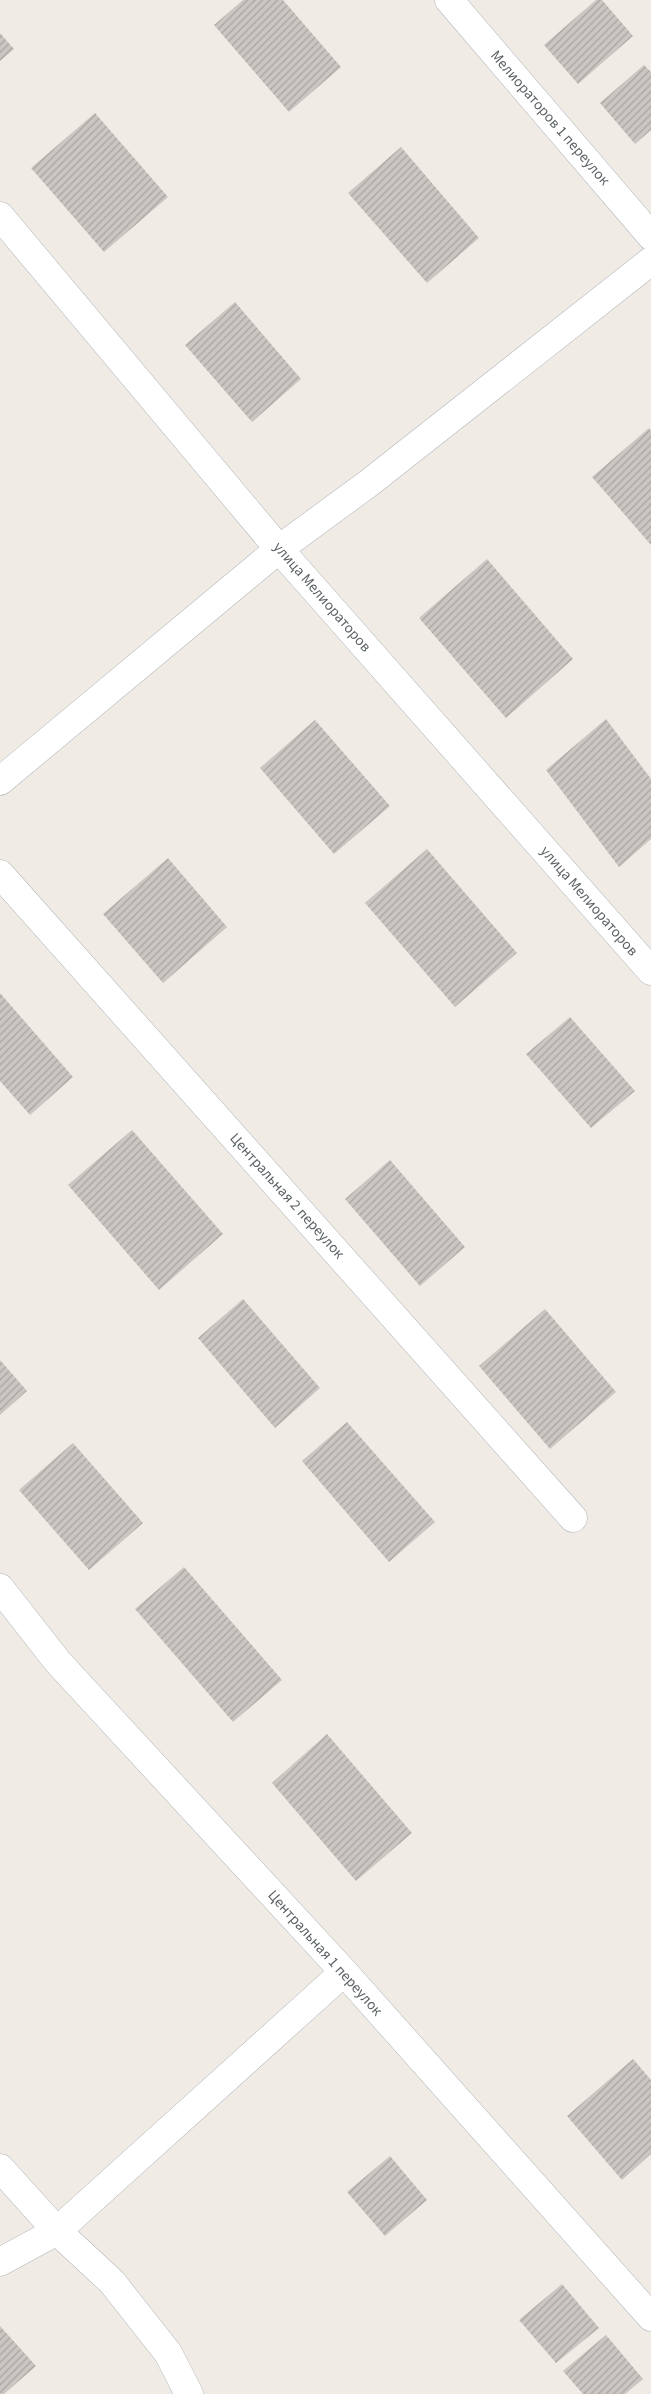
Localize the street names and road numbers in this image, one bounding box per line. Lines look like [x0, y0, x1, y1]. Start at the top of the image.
street label: Мелиораторов 1 переулок [485, 46, 615, 191]
street label: улица Мелиораторов [268, 537, 376, 657]
street label: улица Мелиораторов [535, 841, 643, 961]
street label: Центральная 2 переулок [225, 1129, 350, 1264]
street label: Центральная 1 переулок [263, 1886, 388, 2021]

